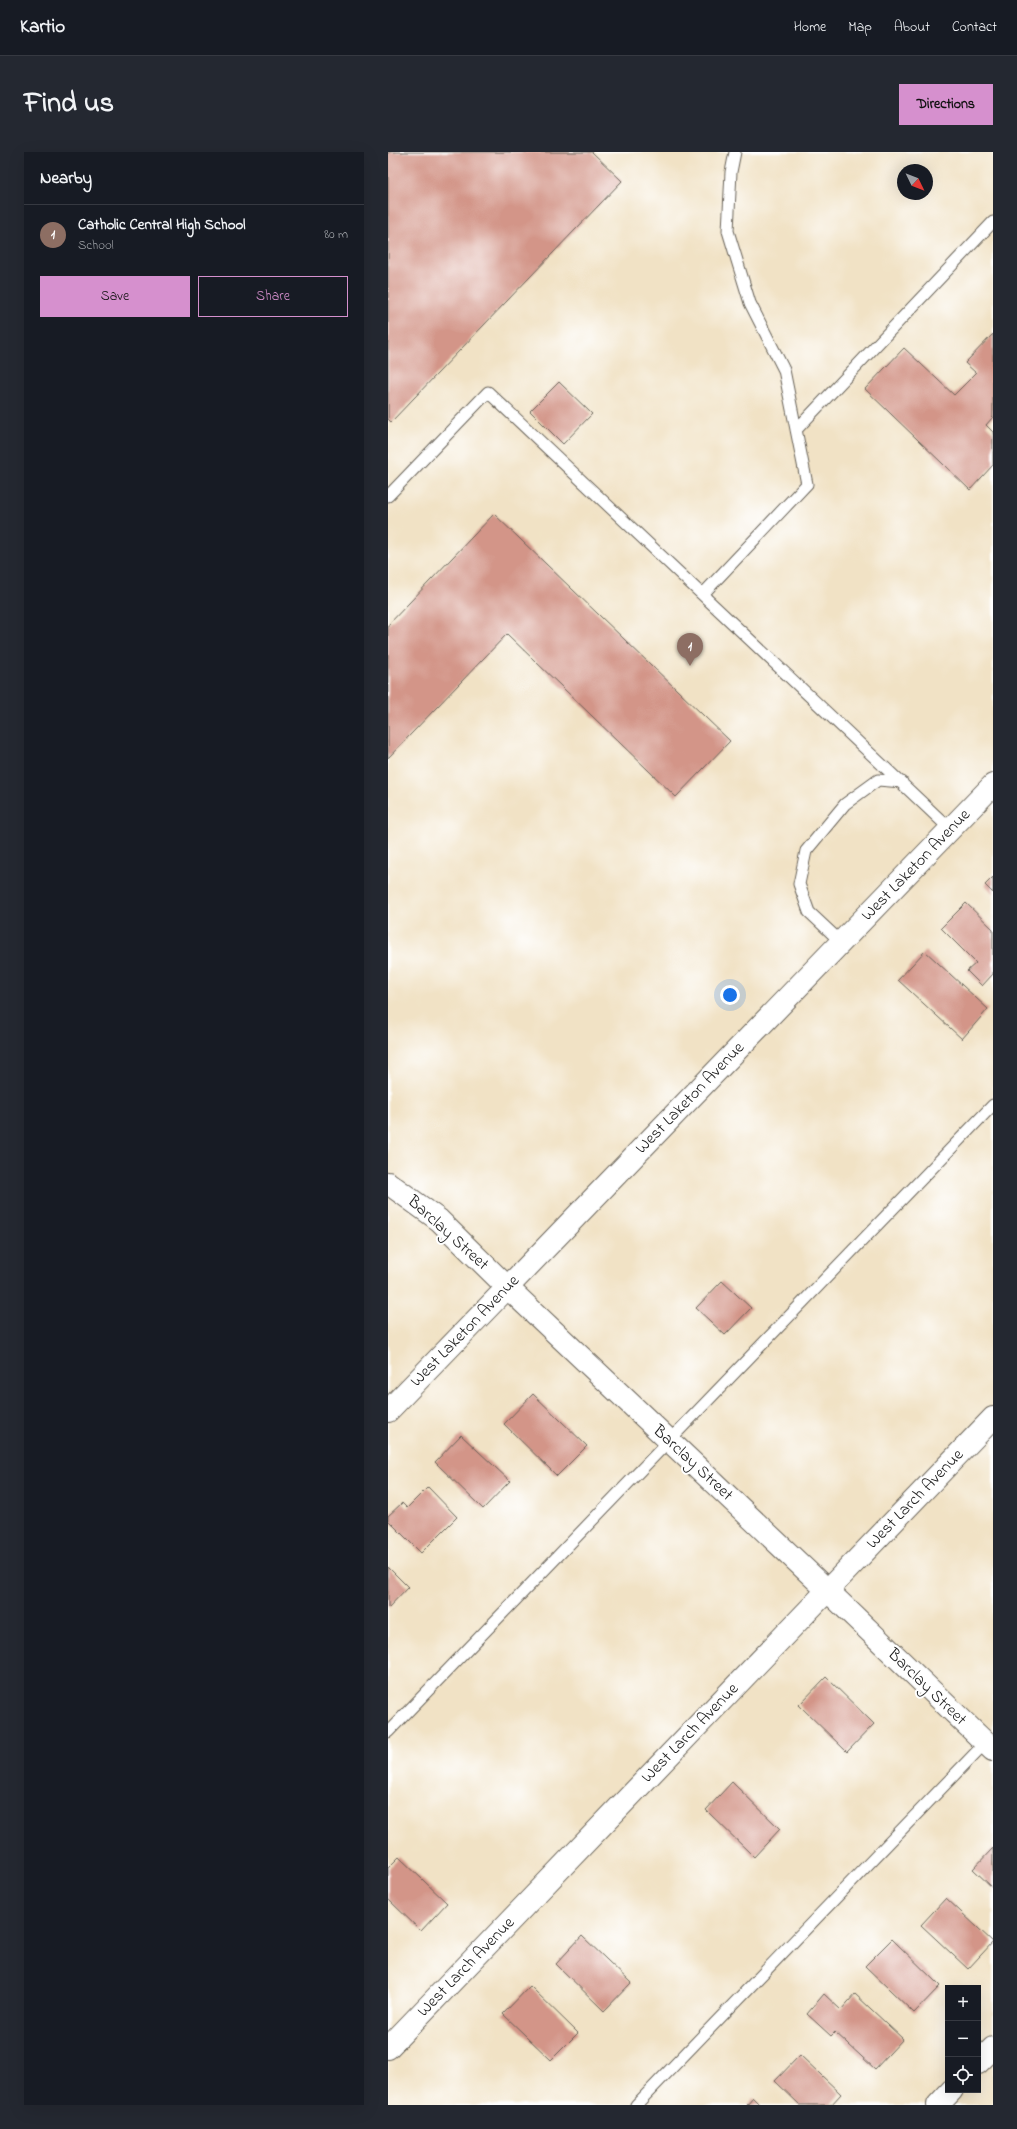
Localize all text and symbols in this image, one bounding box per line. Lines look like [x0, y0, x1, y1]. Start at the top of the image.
text: Kartio [20, 14, 65, 41]
text: Home [794, 17, 826, 38]
text: Map [848, 17, 872, 38]
text: About [894, 17, 930, 38]
text: Contact [952, 17, 997, 38]
text: Find us [24, 84, 114, 125]
button: Directions [899, 84, 993, 125]
north arrow [897, 164, 933, 200]
text: Nearby [40, 166, 92, 191]
text: Catholic Central High School [78, 214, 245, 236]
text: 1 [51, 225, 55, 244]
text: 80 m [324, 225, 348, 244]
text: School [78, 236, 114, 255]
button: Save [40, 276, 190, 317]
button: Share [198, 276, 348, 317]
pin: 1 [677, 633, 703, 666]
street label: West Laketon Avenue [856, 803, 977, 927]
your location [720, 985, 740, 1005]
street label: West Laketon Avenue [630, 1036, 751, 1160]
street label: Barclay Street [400, 1189, 494, 1277]
street label: West Laketon Avenue [405, 1269, 526, 1393]
street label: Barclay Street [646, 1418, 739, 1508]
street label: West Larch Avenue [861, 1443, 970, 1555]
street label: Barclay Street [880, 1642, 973, 1732]
street label: West Larch Avenue [636, 1677, 745, 1789]
street label: West Larch Avenue [412, 1911, 521, 2023]
map controls [945, 1985, 981, 2093]
button: + [945, 1985, 981, 2021]
button: − [945, 2021, 981, 2057]
button: locate [945, 2057, 981, 2093]

